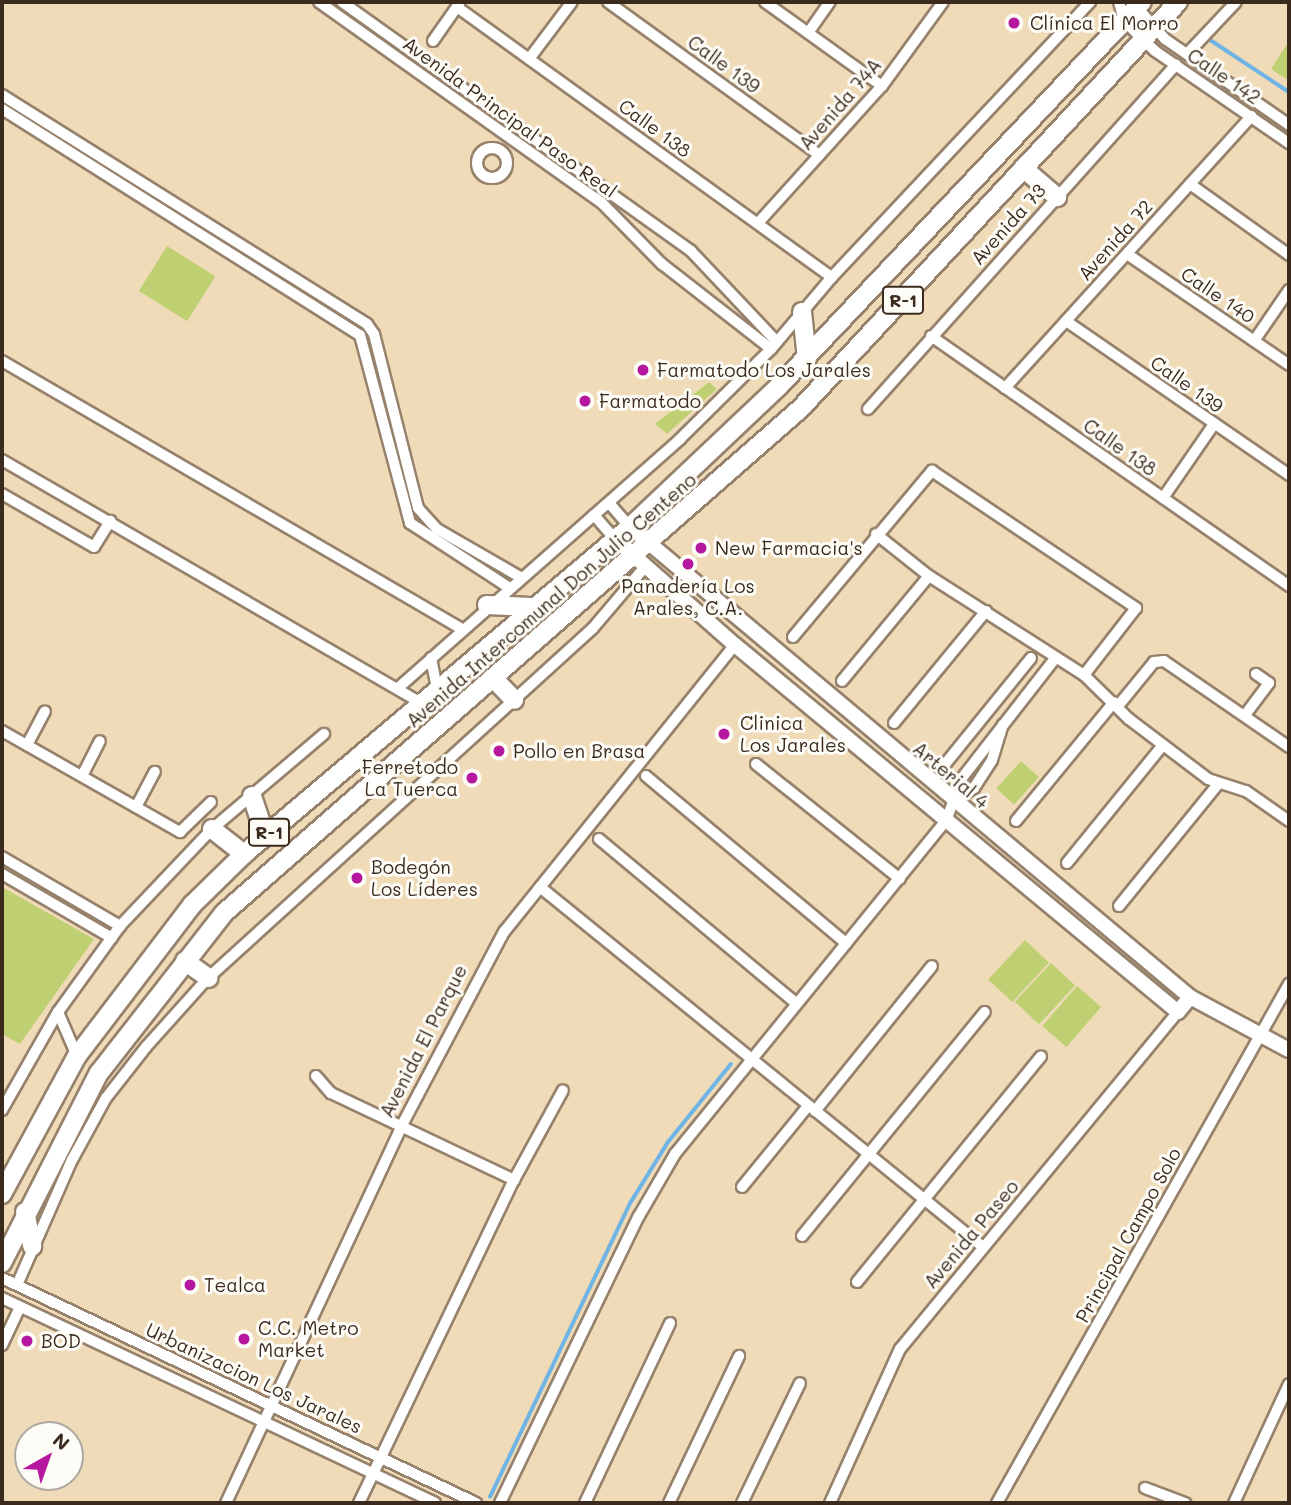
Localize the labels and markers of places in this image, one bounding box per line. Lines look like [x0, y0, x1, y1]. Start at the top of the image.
place label: Clínica El Morro [1030, 12, 1178, 34]
marker: Clínica El Morro [1004, 13, 1024, 33]
place label: Farmatodo Los Jarales [657, 359, 871, 381]
marker: Farmatodo Los Jarales [635, 362, 651, 378]
place label: Farmatodo [599, 390, 701, 412]
marker: Farmatodo [577, 393, 593, 409]
place label: New Farmacia's [715, 537, 863, 559]
marker: New Farmacia's [693, 540, 709, 556]
marker: Panadería Los Arales, C.A. [680, 556, 696, 572]
place label: Panadería Los Arales, C.A. [621, 575, 755, 619]
place label: Clinica Los Jarales [740, 712, 846, 756]
marker: Clinica Los Jarales [714, 724, 734, 744]
place label: Pollo en Brasa [513, 740, 645, 762]
marker: Pollo en Brasa [491, 743, 507, 759]
place label: Ferretodo La Tuerca [362, 756, 458, 800]
marker: Ferretodo La Tuerca [464, 770, 480, 786]
place label: Bodegón Los Líderes [371, 856, 478, 900]
marker: Bodegón Los Líderes [349, 870, 365, 886]
place label: Tealca [204, 1274, 266, 1296]
marker: Tealca [182, 1277, 198, 1293]
place label: C.C. Metro Market [258, 1317, 359, 1361]
place label: BOD [41, 1330, 81, 1352]
marker: C.C. Metro Market [236, 1331, 252, 1347]
marker: BOD [19, 1333, 35, 1349]

